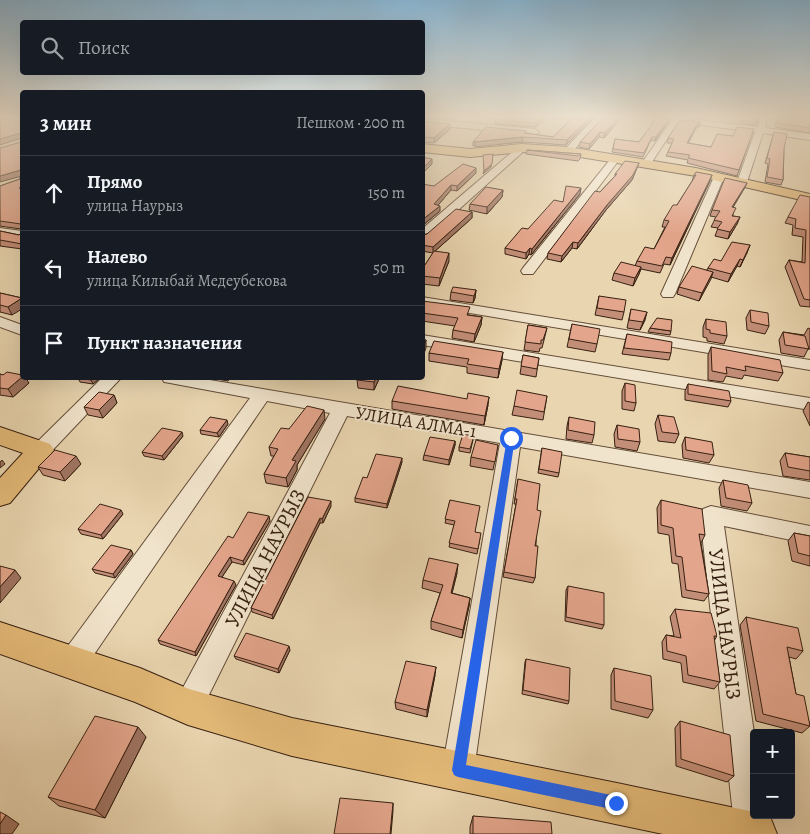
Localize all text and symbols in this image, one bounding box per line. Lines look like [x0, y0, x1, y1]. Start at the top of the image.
search box [20, 20, 425, 75]
icon: search [38, 34, 66, 62]
text: Поиск [78, 35, 130, 61]
text: 3 мин [40, 109, 92, 137]
text: Пешком · 200 m [296, 112, 405, 134]
text: Прямо [87, 169, 142, 195]
icon: ahead [40, 179, 68, 207]
text: 150 m [368, 182, 405, 204]
text: улица Наурыз [87, 195, 183, 217]
text: Налево [87, 244, 147, 270]
icon: left [40, 254, 68, 282]
text: 50 m [373, 257, 405, 279]
text: улица Килыбай Медеубекова [87, 270, 287, 292]
icon: arrive [40, 329, 68, 357]
text: Пункт назначения [87, 330, 242, 356]
street label: УЛИЦА АЛМА-1 [354, 401, 478, 443]
route start [500, 427, 523, 450]
street label: УЛИЦА НАУРЫЗ [218, 484, 312, 632]
street label: УЛИЦА НАУРЫЗ [702, 547, 748, 701]
map controls [750, 729, 795, 819]
button: + [750, 729, 795, 774]
button: − [750, 774, 795, 819]
route end [605, 792, 628, 815]

